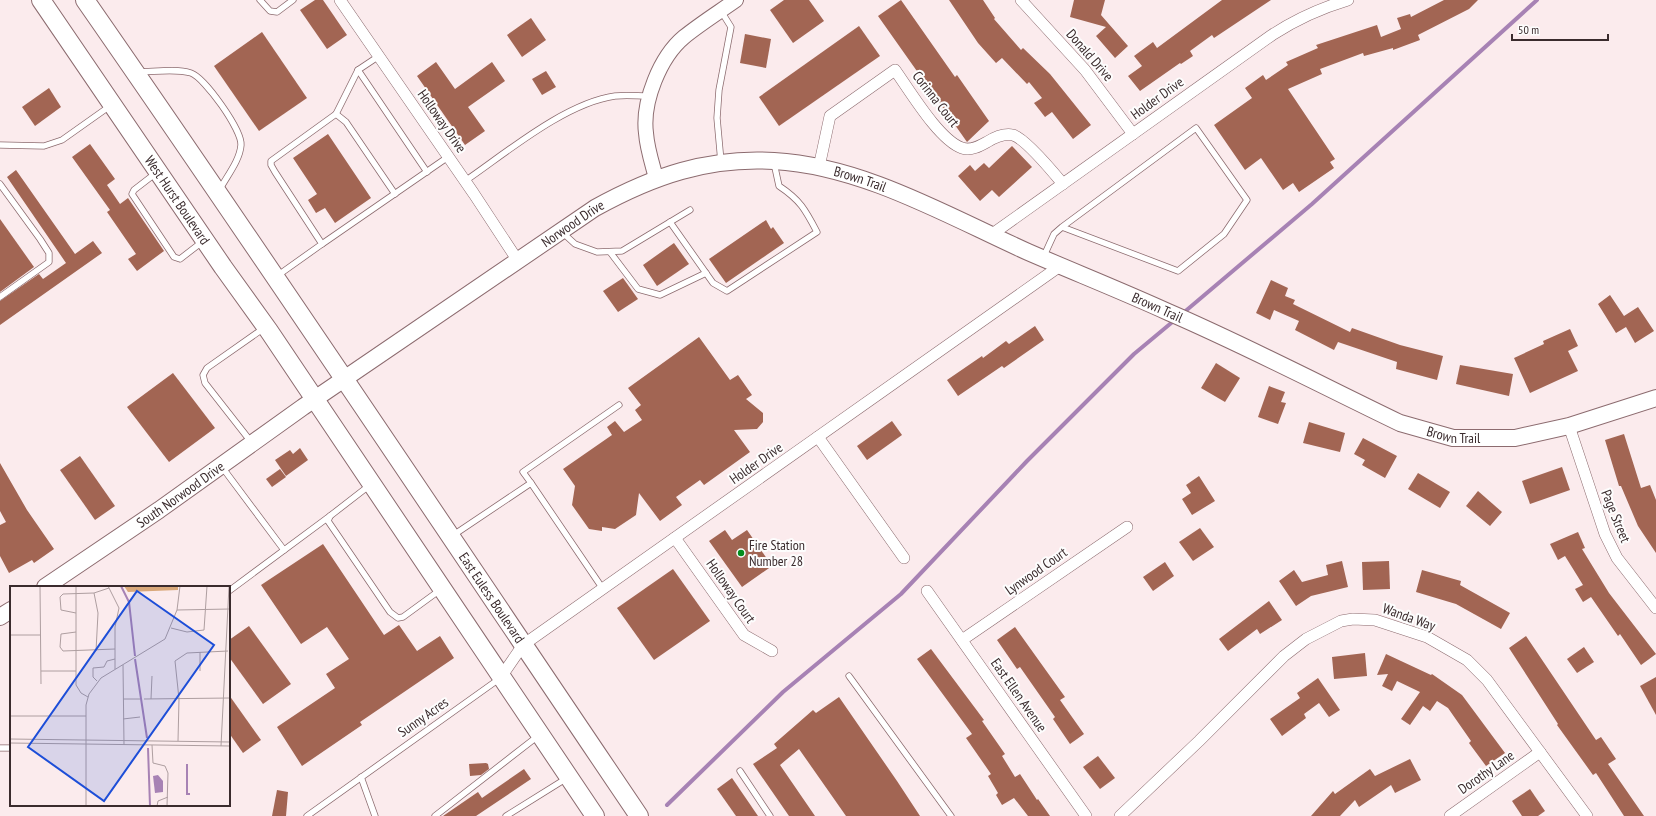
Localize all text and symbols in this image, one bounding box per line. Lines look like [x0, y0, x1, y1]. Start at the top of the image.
scale bar [1512, 16, 1608, 42]
text: 50 m [1518, 22, 1539, 37]
street label: Donald Drive [1063, 25, 1118, 85]
street label: Corinna Court [909, 67, 963, 131]
street label: Holder Drive [1127, 73, 1187, 123]
street label: Holloway Drive [414, 86, 470, 156]
street label: West Hurst Boulevard [141, 152, 214, 248]
street label: Brown Trail [832, 162, 890, 196]
street label: Norwood Drive [538, 196, 608, 251]
street label: Brown Trail [1129, 288, 1187, 327]
street label: Brown Trail [1425, 422, 1481, 447]
street label: Holder Drive [726, 438, 786, 488]
street label: South Norwood Drive [133, 457, 228, 532]
street label: Page Street [1597, 487, 1635, 545]
place label: Fire Station Number 28 [749, 536, 805, 570]
street label: Lynwood Court [1002, 543, 1071, 599]
marker: Fire Station Number 28 [736, 548, 746, 558]
street label: East Euless Boulevard [455, 549, 529, 646]
street label: Holloway Court [702, 556, 760, 627]
inset map [10, 586, 230, 806]
street label: Wanda Way [1380, 599, 1439, 635]
street label: East Ellen Avenue [987, 655, 1051, 735]
street label: Sunny Acres [394, 693, 452, 741]
street label: Dorothy Lane [1455, 746, 1518, 798]

